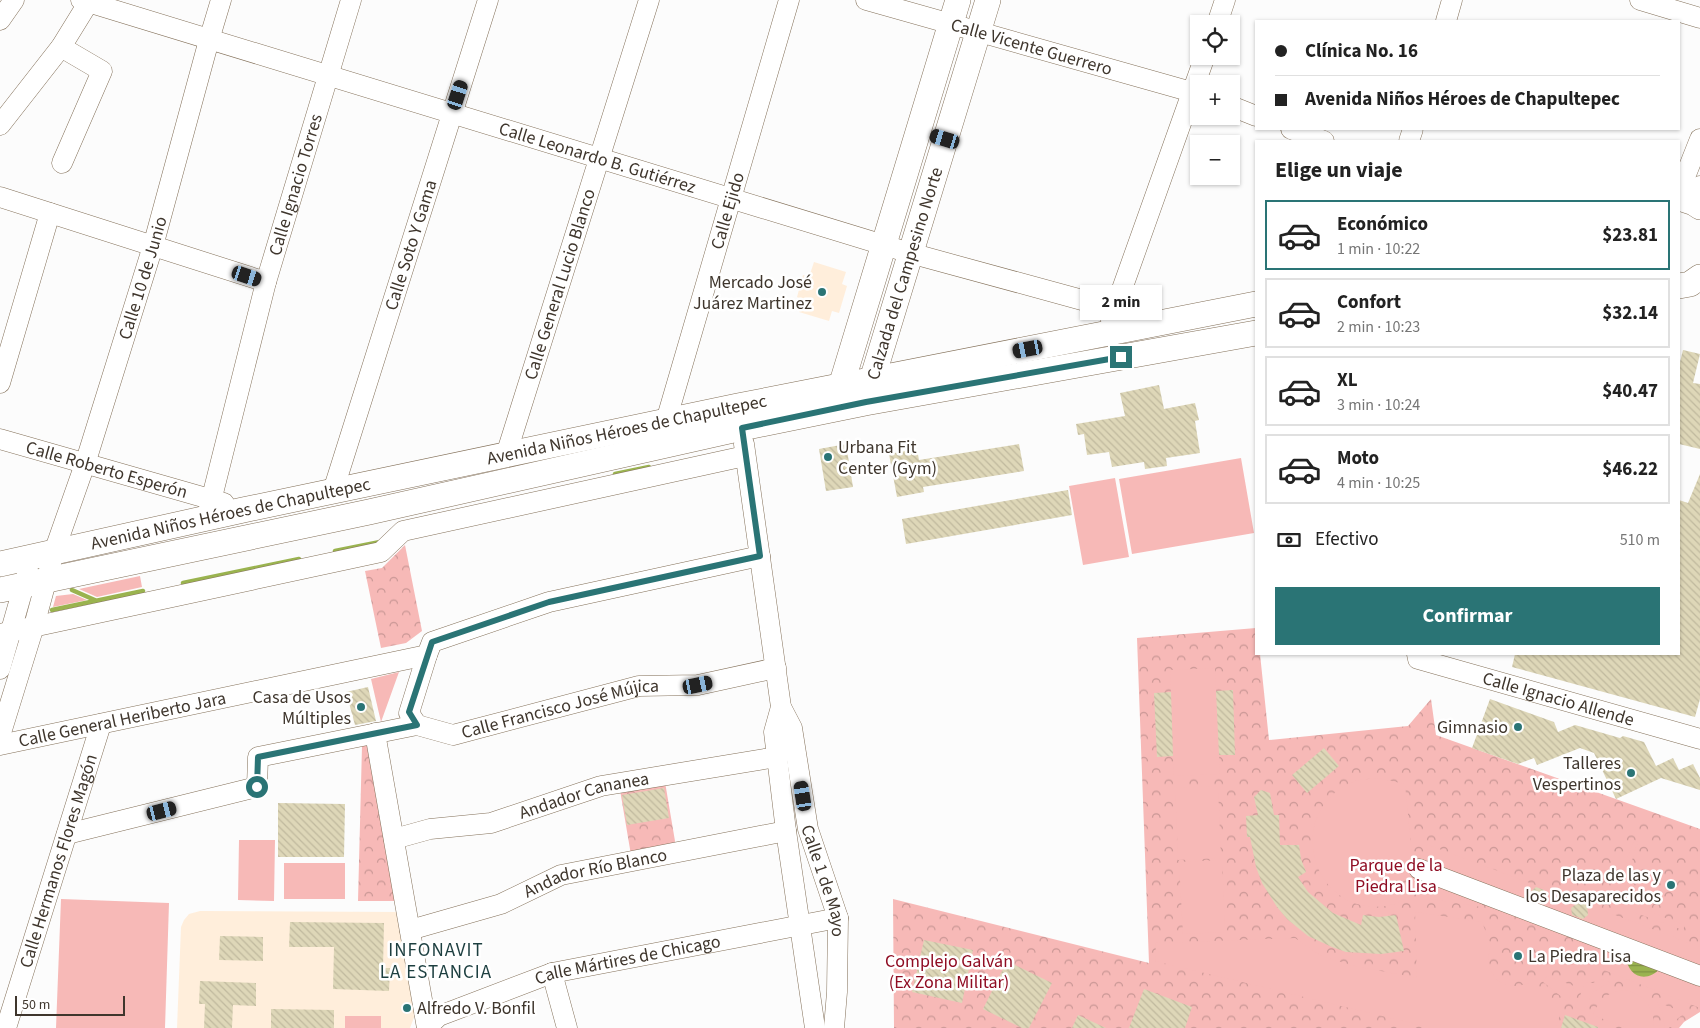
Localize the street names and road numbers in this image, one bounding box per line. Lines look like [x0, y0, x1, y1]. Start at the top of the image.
street label: Calle Vicente Guerrero [948, 13, 1115, 82]
street label: Calle Ignacio Torres [263, 111, 329, 259]
street label: Calle Leonardo B. Gutiérrez [496, 116, 699, 200]
street label: Calzada del Campesino Norte [861, 164, 949, 383]
street label: Calle Ejido [705, 169, 751, 252]
street label: Calle Soto Y Gama [379, 177, 444, 314]
street label: Calle General Lucio Blanco [518, 186, 602, 383]
street label: Calle 10 de Junio [113, 214, 174, 343]
street label: Avenida Niños Héroes de Chapultepec [485, 389, 769, 471]
street label: Calle Roberto Esperón [23, 435, 190, 505]
street label: Avenida Niños Héroes de Chapultepec [88, 472, 373, 556]
street label: Calle Ignacio Allende [1479, 666, 1637, 733]
street label: Calle Francisco José Mújica [459, 674, 659, 745]
street label: Calle General Heriberto Jara [16, 686, 228, 754]
street label: Calle Hermanos Flores Magón [14, 751, 104, 971]
street label: Andador Cananea [516, 766, 651, 826]
street label: Calle 1 de Mayo [794, 822, 850, 937]
street label: Andador Río Blanco [519, 843, 669, 904]
street label: Calle Mártires de Chicago [531, 929, 723, 991]

